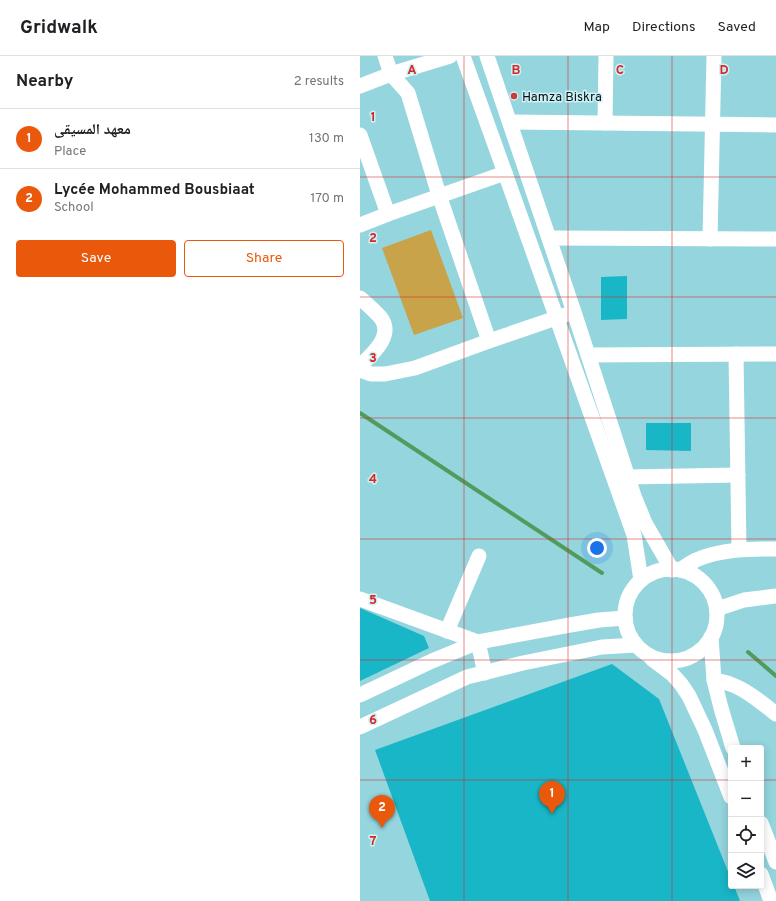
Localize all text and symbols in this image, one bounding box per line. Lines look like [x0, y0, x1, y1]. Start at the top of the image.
text: Gridwalk [20, 16, 98, 40]
text: Map [584, 19, 610, 36]
text: Directions [632, 19, 696, 36]
text: Saved [718, 19, 756, 36]
text: A [407, 63, 417, 79]
text: B [512, 63, 521, 79]
text: C [616, 63, 624, 79]
text: D [719, 63, 729, 79]
text: Nearby [16, 71, 73, 93]
text: 2 results [294, 74, 344, 90]
place label: Hamza Biskra [522, 90, 602, 106]
marker: Hamza Biskra [509, 91, 519, 101]
text: 1 [370, 110, 376, 126]
text: معهد المسيقى [54, 121, 131, 140]
text: 1 [26, 131, 32, 147]
text: 130 m [309, 131, 344, 147]
text: Place [54, 144, 86, 160]
text: Lycée Mohammed Bousbiaat [54, 181, 255, 200]
text: 2 [25, 191, 33, 207]
text: 170 m [310, 191, 344, 207]
text: School [54, 200, 94, 216]
text: 2 [369, 231, 377, 247]
button: Save [16, 240, 176, 277]
button: Share [184, 240, 344, 277]
text: 3 [369, 351, 377, 367]
text: 4 [369, 472, 377, 488]
your location [587, 538, 607, 558]
text: 5 [369, 593, 377, 609]
text: 6 [369, 713, 377, 729]
map controls [728, 745, 764, 889]
button: + [728, 745, 764, 781]
pin: 1 [539, 781, 565, 814]
button: − [728, 781, 764, 817]
pin: 2 [369, 795, 395, 828]
button: locate [728, 817, 764, 853]
text: 7 [370, 834, 377, 850]
button: layers [728, 853, 764, 889]

